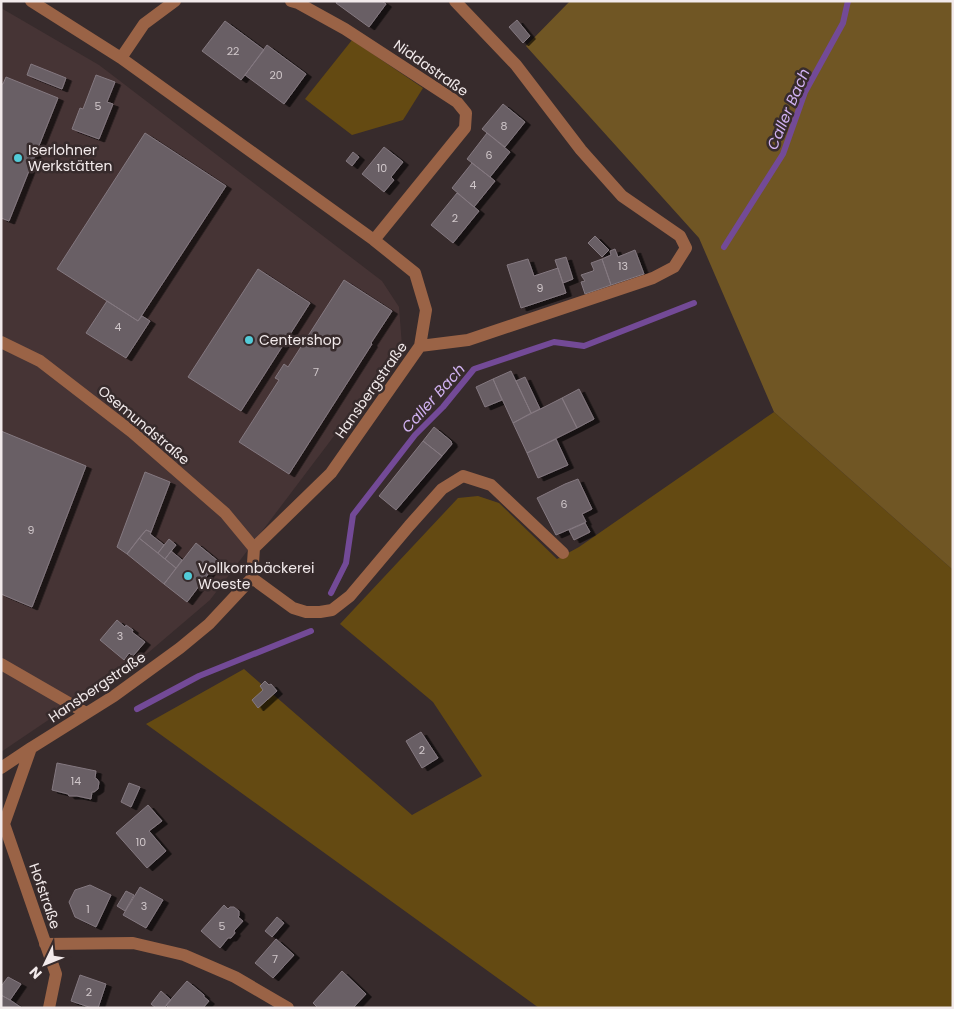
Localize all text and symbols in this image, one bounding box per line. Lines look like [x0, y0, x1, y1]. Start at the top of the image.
street label: Niddastraße [390, 35, 473, 101]
house number: 22 [227, 43, 239, 59]
water label: Caller Bach [761, 65, 815, 153]
house number: 20 [269, 67, 283, 83]
house number: 5 [95, 98, 102, 114]
house number: 8 [501, 118, 508, 134]
place label: Iserlohner Werkstätten [28, 140, 112, 176]
house number: 6 [486, 147, 493, 163]
marker: Iserlohner Werkstätten [12, 152, 24, 164]
house number: 10 [377, 160, 387, 176]
house number: 4 [470, 177, 477, 193]
house number: 2 [452, 210, 458, 226]
house number: 13 [618, 258, 628, 274]
house number: 9 [537, 280, 544, 296]
house number: 4 [115, 319, 122, 335]
place label: Centershop [259, 330, 341, 350]
marker: Centershop [243, 334, 255, 346]
street label: Hansbergstraße [330, 337, 412, 442]
water label: Caller Bach [396, 359, 470, 437]
house number: 7 [313, 364, 319, 380]
street label: Osemundstraße [94, 381, 194, 470]
house number: 6 [561, 496, 568, 512]
house number: 9 [28, 522, 35, 538]
place label: Vollkornbäckerei Woeste [198, 558, 314, 594]
marker: Vollkornbäckerei Woeste [182, 570, 194, 582]
house number: 3 [117, 628, 123, 644]
street label: Hansbergstraße [44, 647, 150, 727]
house number: 2 [419, 742, 425, 758]
house number: 14 [71, 773, 81, 789]
house number: 10 [136, 834, 146, 850]
street label: Hofstraße [24, 860, 66, 932]
house number: 3 [141, 898, 147, 914]
house number: 1 [86, 901, 90, 917]
house number: 5 [219, 918, 226, 934]
north arrow [20, 939, 70, 989]
house number: 7 [272, 951, 278, 967]
text: N [25, 962, 46, 984]
house number: 2 [86, 984, 92, 1000]

